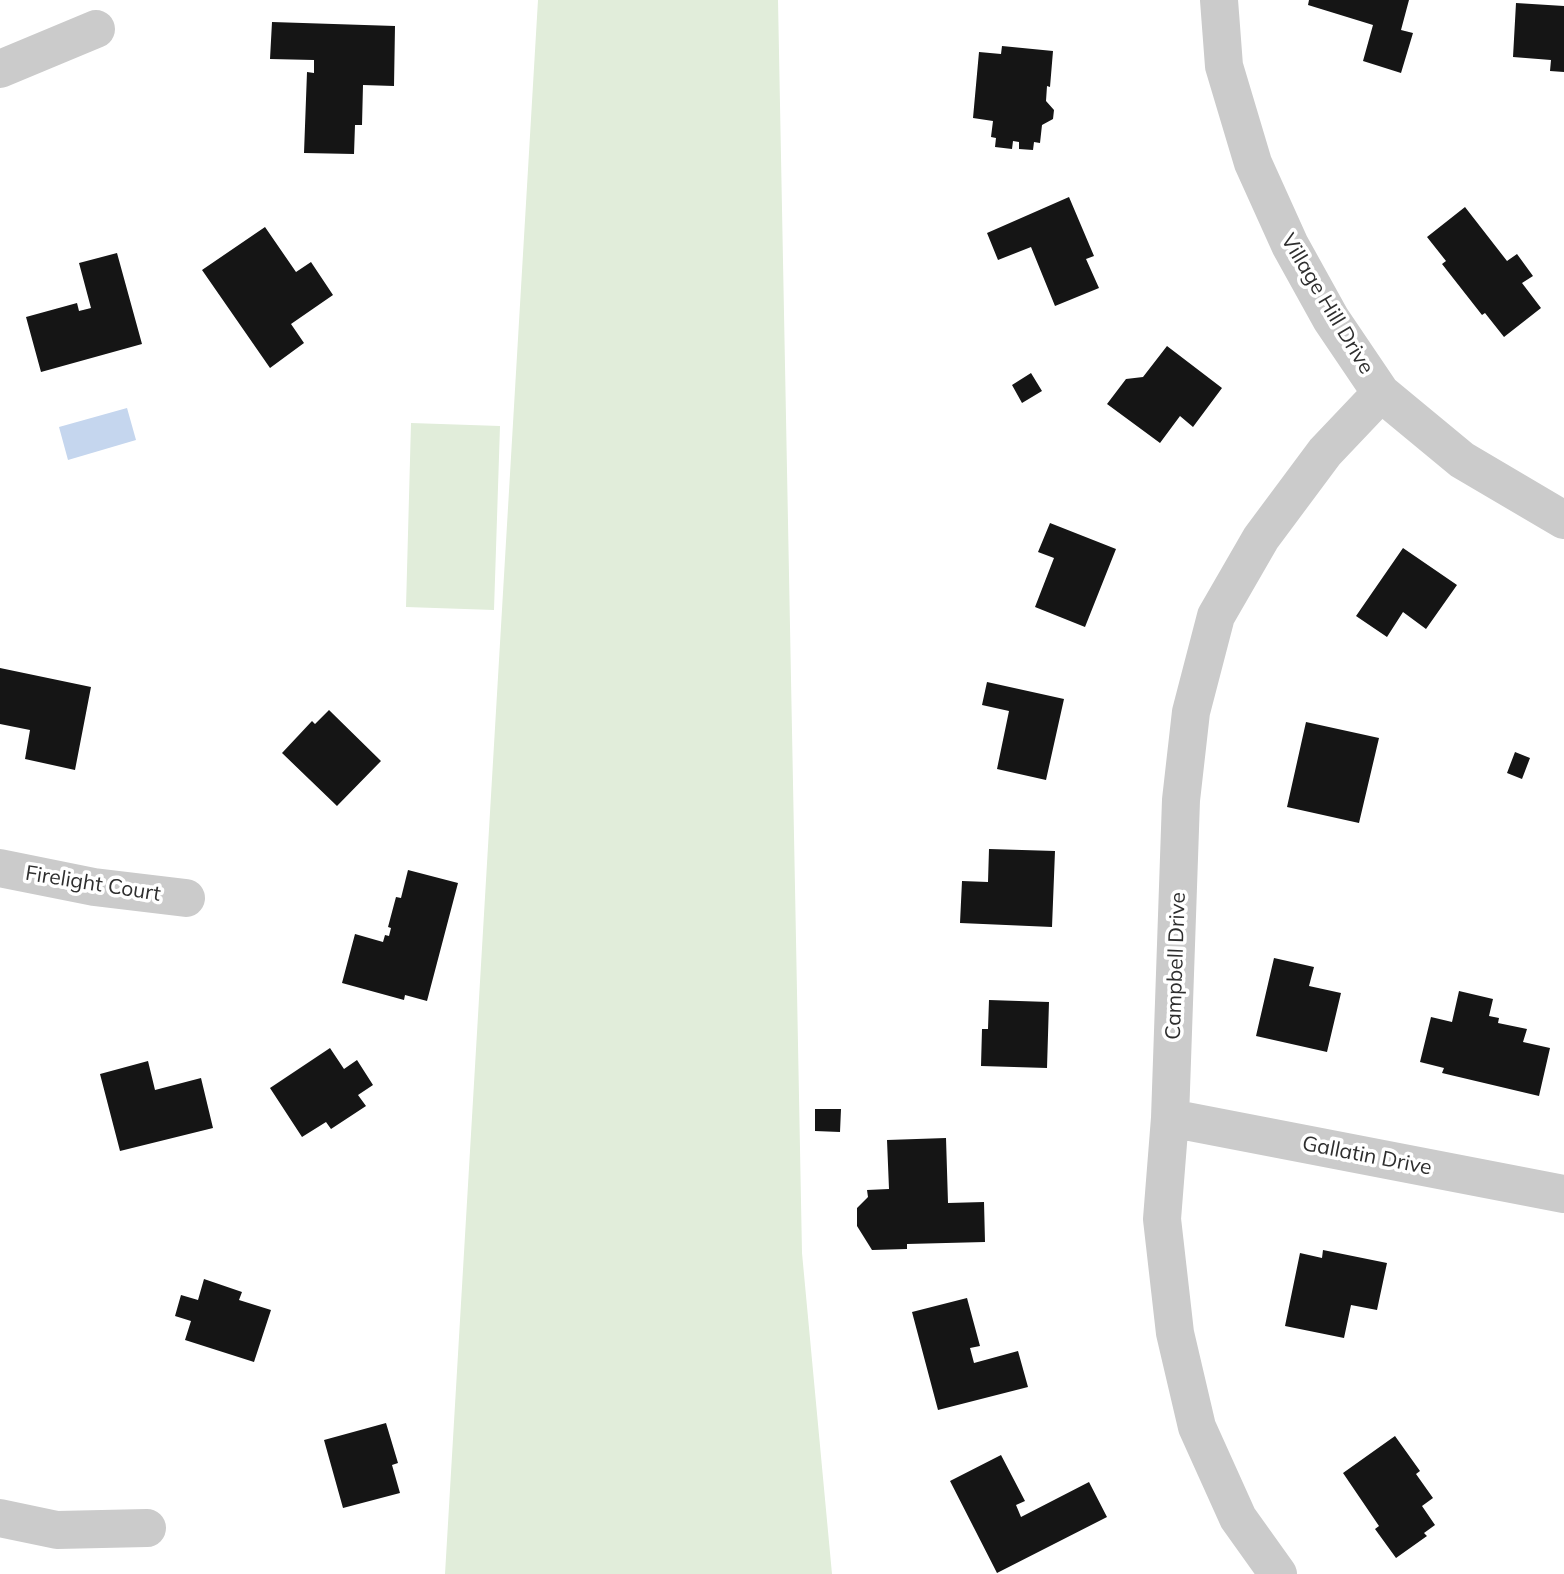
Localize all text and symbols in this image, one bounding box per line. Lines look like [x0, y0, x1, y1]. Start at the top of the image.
street label: Village Hill Drive [1275, 229, 1379, 379]
street label: Firelight Court [23, 861, 163, 907]
street label: Campbell Drive [1161, 892, 1191, 1040]
street label: Gallatin Drive [1300, 1131, 1434, 1181]

